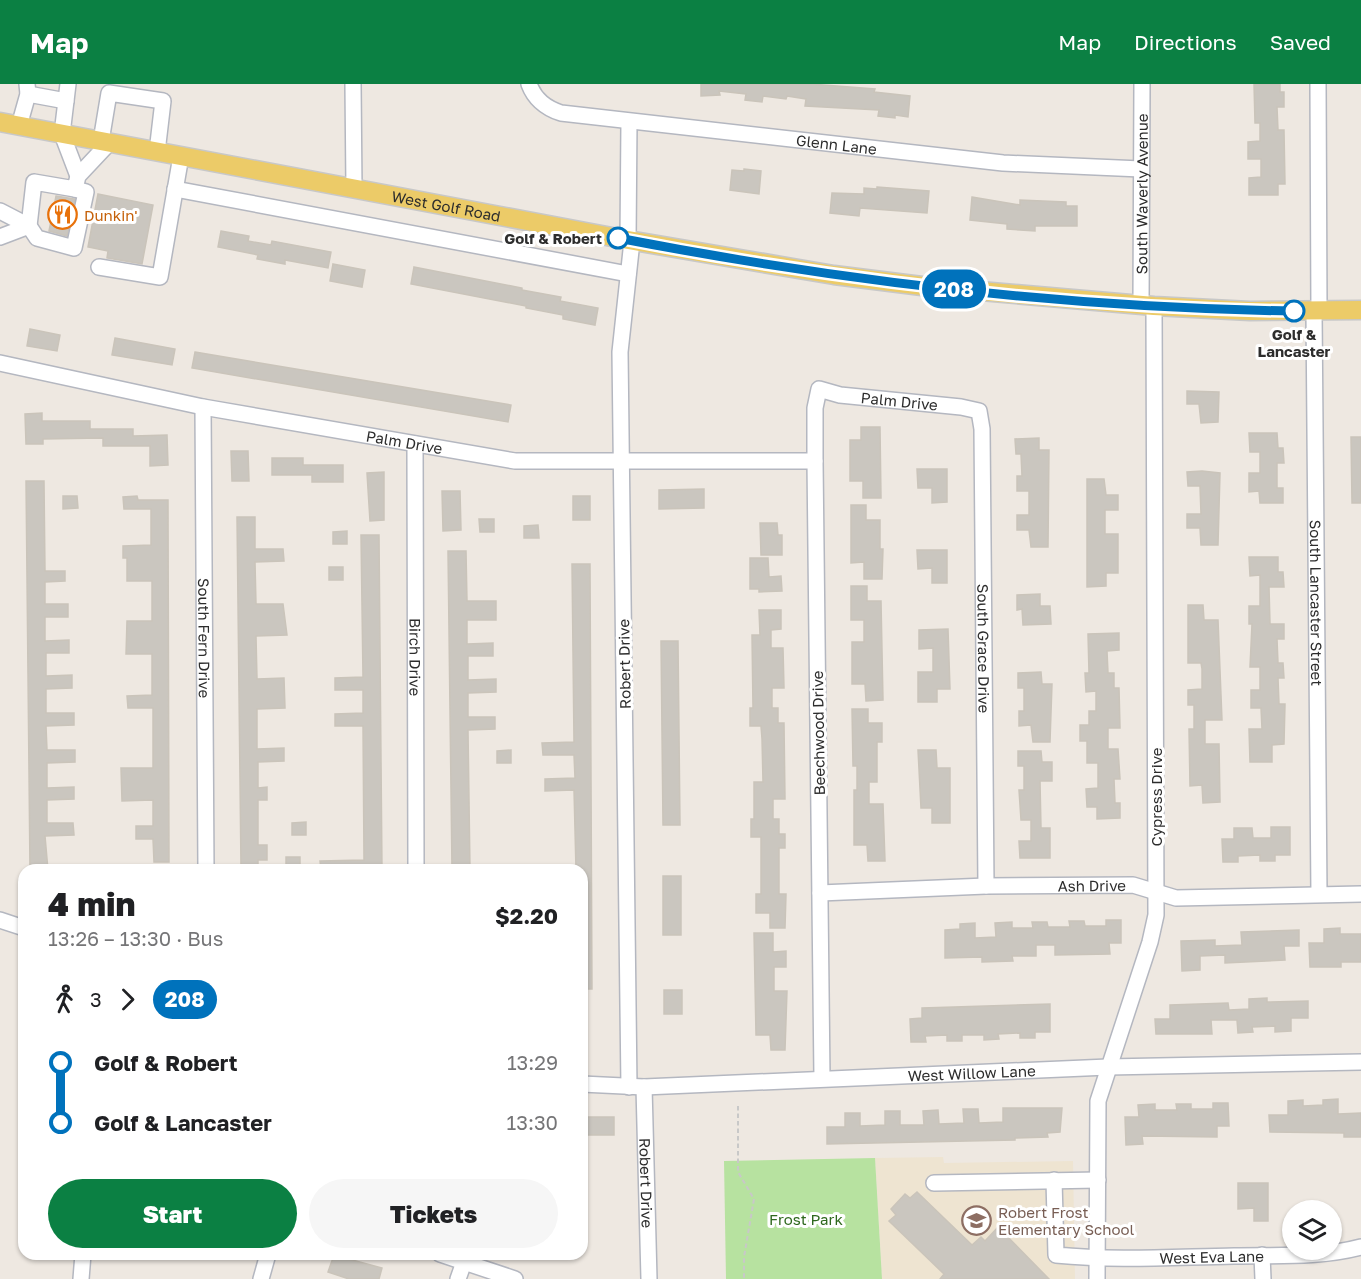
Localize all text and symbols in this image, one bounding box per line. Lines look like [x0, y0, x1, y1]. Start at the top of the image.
text: Map [30, 26, 88, 59]
text: Map [1058, 29, 1101, 55]
text: Directions [1134, 29, 1237, 55]
text: Saved [1270, 29, 1331, 55]
street label: South Waverly Avenue [1132, 113, 1151, 275]
street label: Glenn Lane [795, 131, 878, 158]
street label: West Golf Road [390, 187, 502, 225]
restaurant icon: Dunkin' [47, 199, 79, 231]
place label: Dunkin' [84, 206, 138, 224]
marker: Golf & Robert [607, 227, 629, 249]
place label: Golf & Robert [504, 229, 602, 247]
line badge: 208 [920, 270, 988, 308]
text: 208 [934, 276, 974, 302]
marker: Golf & Lancaster [1283, 300, 1305, 322]
place label: Golf & Lancaster [1258, 325, 1331, 360]
street label: Palm Drive [860, 388, 939, 414]
street label: Palm Drive [365, 426, 444, 457]
street label: South Lancaster Street [1307, 520, 1326, 686]
street label: South Fern Drive [195, 578, 214, 698]
street label: South Grace Drive [974, 584, 993, 713]
street label: Birch Drive [406, 618, 425, 696]
street label: Robert Drive [614, 619, 634, 709]
street label: Beechwood Drive [808, 670, 828, 796]
street label: Cypress Drive [1147, 747, 1165, 847]
street label: Ash Drive [1058, 876, 1126, 895]
text: 4 min [48, 884, 135, 923]
text: $2.20 [495, 902, 558, 929]
text: 13:26 – 13:30 · Bus [48, 926, 223, 950]
icon: walk [48, 983, 81, 1016]
icon: forward [111, 983, 144, 1016]
text: 208 [165, 986, 205, 1012]
text: 3 [90, 987, 102, 1011]
text: Golf & Robert [94, 1049, 238, 1076]
text: 13:29 [507, 1050, 558, 1074]
street label: West Willow Lane [907, 1061, 1036, 1085]
text: Golf & Lancaster [94, 1109, 272, 1136]
text: 13:30 [507, 1110, 558, 1134]
street label: Robert Drive [636, 1138, 657, 1229]
button: Start [48, 1179, 297, 1248]
button: Tickets [309, 1179, 558, 1248]
map controls [1282, 1200, 1342, 1260]
button: layers [1282, 1200, 1342, 1260]
place label: Robert Frost Elementary School [998, 1203, 1134, 1238]
school or university icon: Robert Frost Elementary School [961, 1205, 993, 1237]
park label: Frost Park [769, 1210, 843, 1228]
street label: West Eva Lane [1159, 1247, 1264, 1267]

